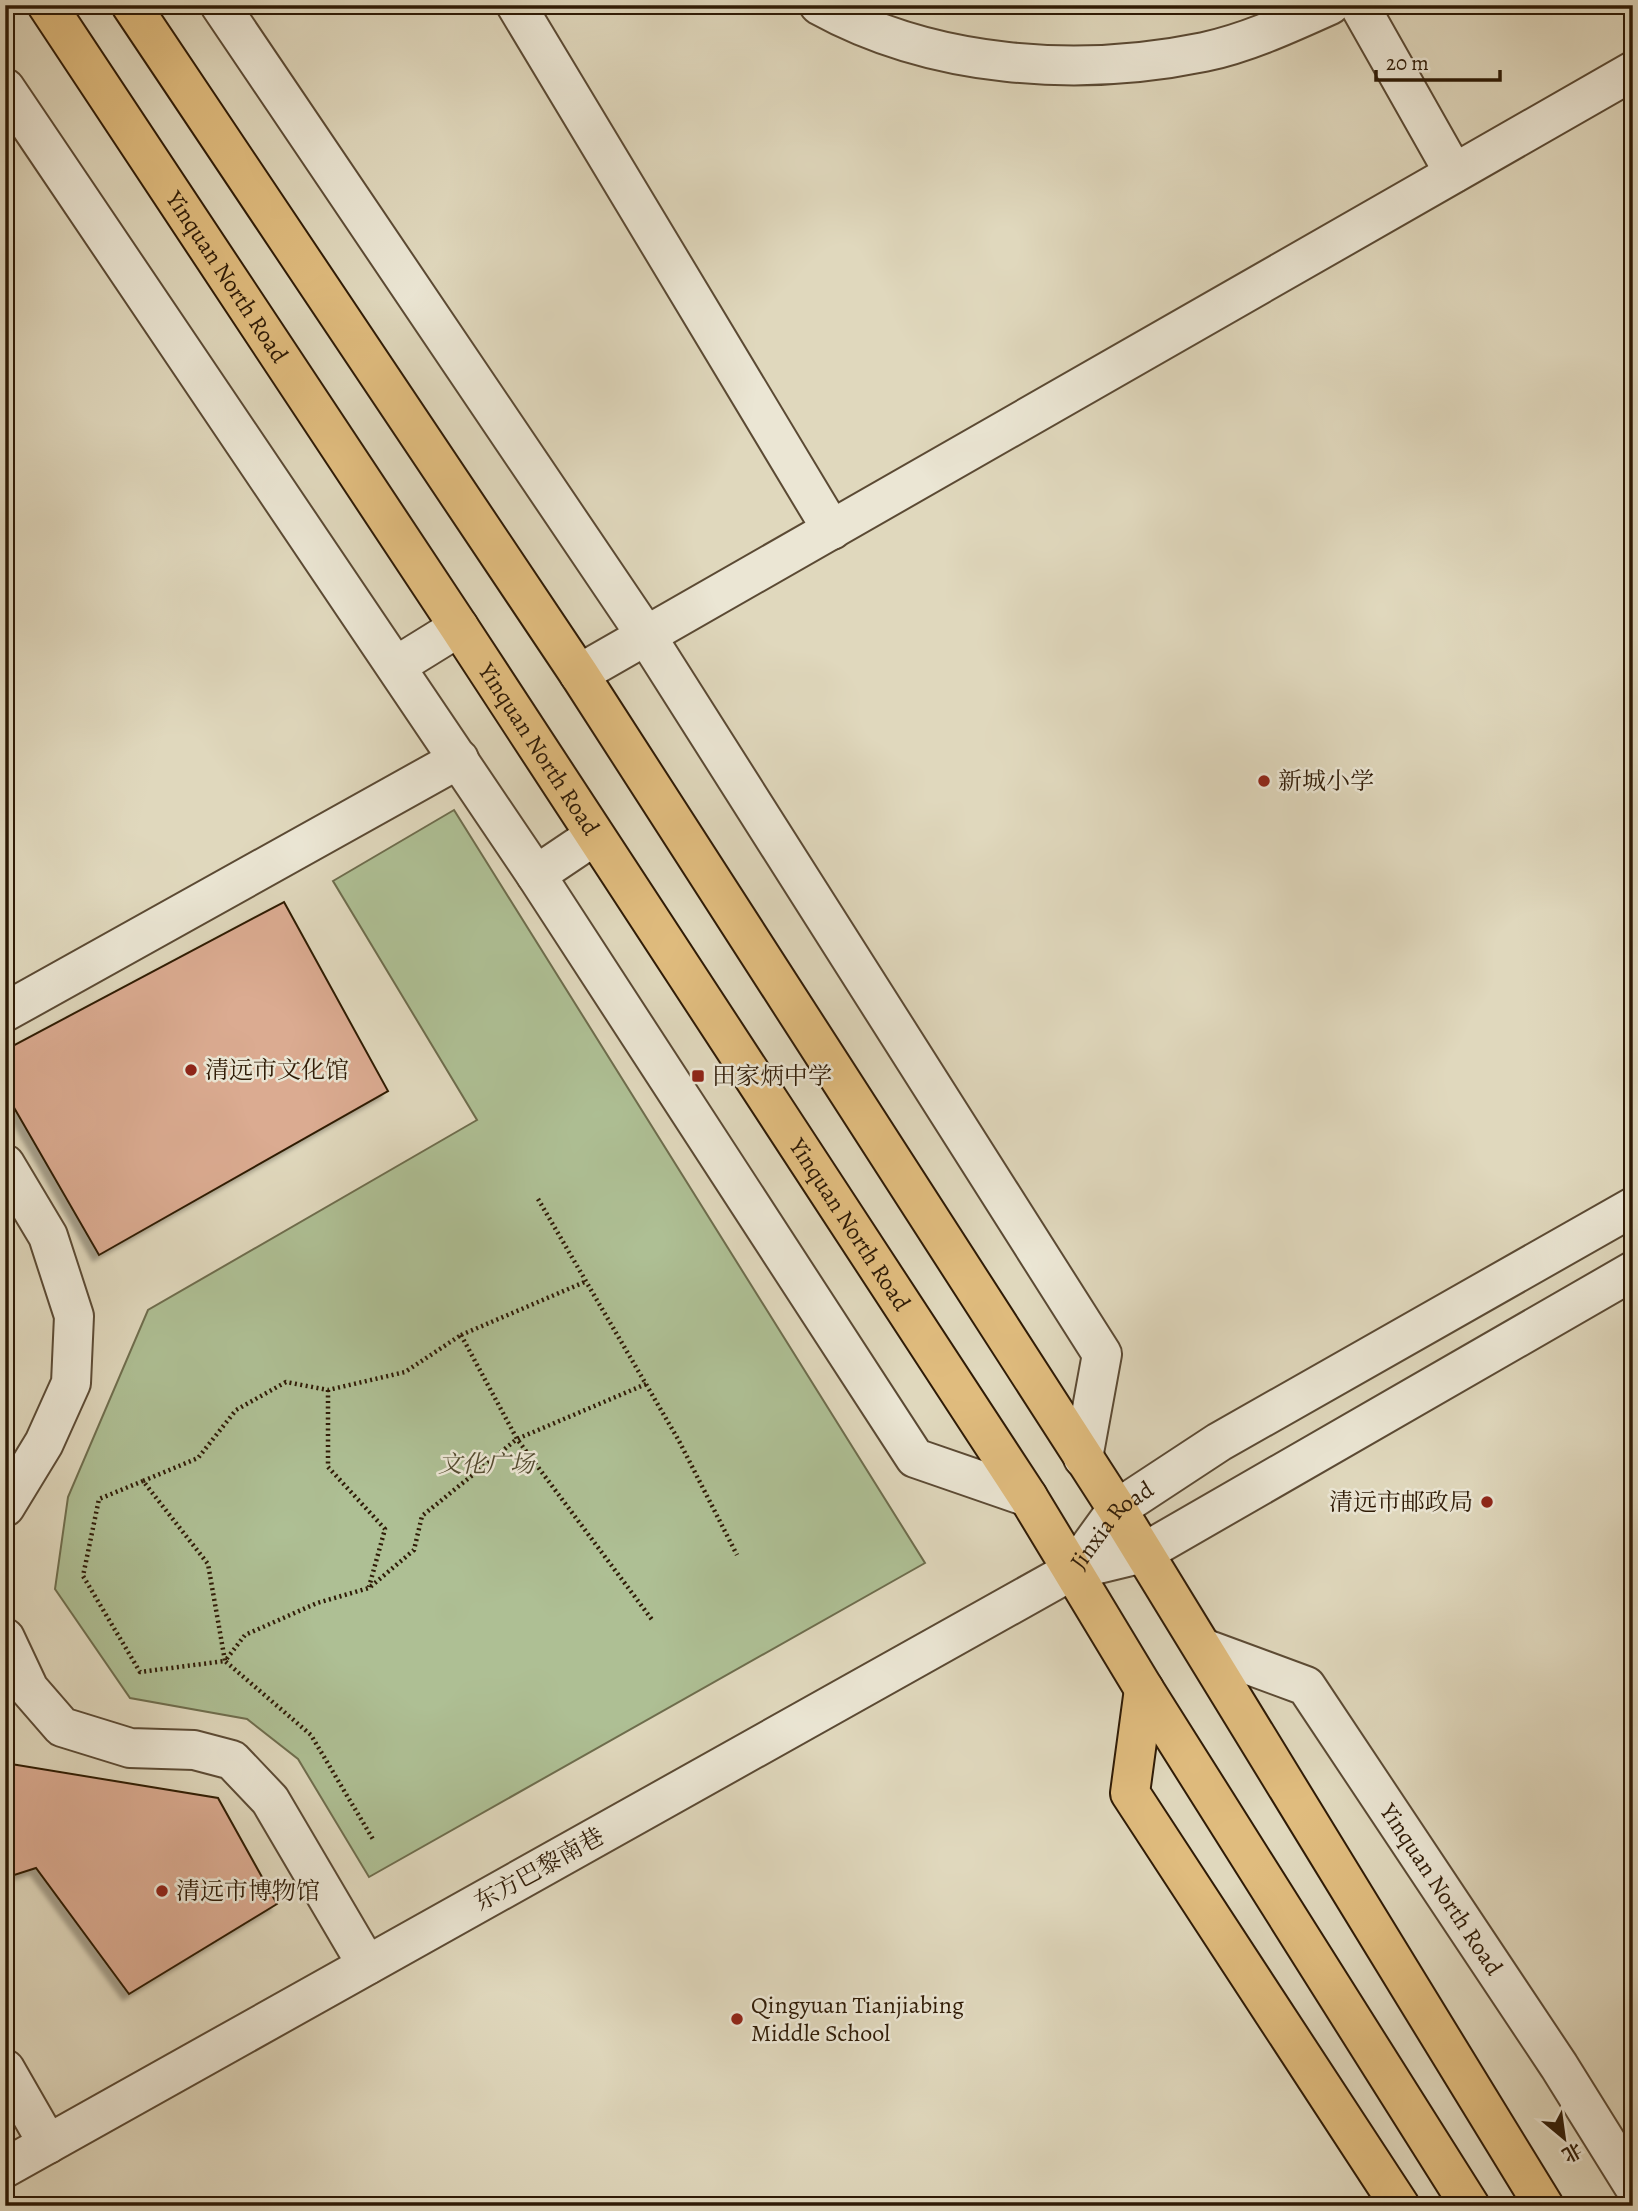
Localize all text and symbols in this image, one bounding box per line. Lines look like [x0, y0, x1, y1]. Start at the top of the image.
scale bar [1376, 38, 1500, 82]
text: 20 m [1386, 49, 1429, 77]
street label: Yinquan North Road [158, 184, 296, 369]
street label: Yinquan North Road [470, 656, 607, 842]
place label: 新城小学 [1278, 765, 1374, 797]
marker: 新城小学 [1256, 773, 1272, 789]
place label: 清远市文化馆 [205, 1054, 349, 1086]
place label: 田家炳中学 [712, 1060, 832, 1092]
marker: 清远市文化馆 [183, 1062, 199, 1078]
marker: 田家炳中学 [690, 1068, 706, 1084]
street label: Yinquan North Road [781, 1131, 918, 1317]
park label: 文化广场 [438, 1448, 536, 1480]
street label: Jinxia Road [1063, 1473, 1160, 1576]
place label: 清远市邮政局 [1329, 1486, 1473, 1518]
marker: 清远市邮政局 [1479, 1494, 1495, 1510]
street label: Yinquan North Road [1372, 1796, 1510, 1981]
street label: 东方巴黎南巷 [468, 1820, 610, 1918]
place label: 清远市博物馆 [176, 1875, 320, 1907]
marker: 清远市博物馆 [154, 1883, 170, 1899]
place label: Qingyuan Tianjiabing Middle School [751, 1989, 964, 2049]
marker: Qingyuan Tianjiabing Middle School [729, 2011, 745, 2027]
north arrow [1530, 2102, 1600, 2172]
text: 北 [1557, 2136, 1586, 2168]

